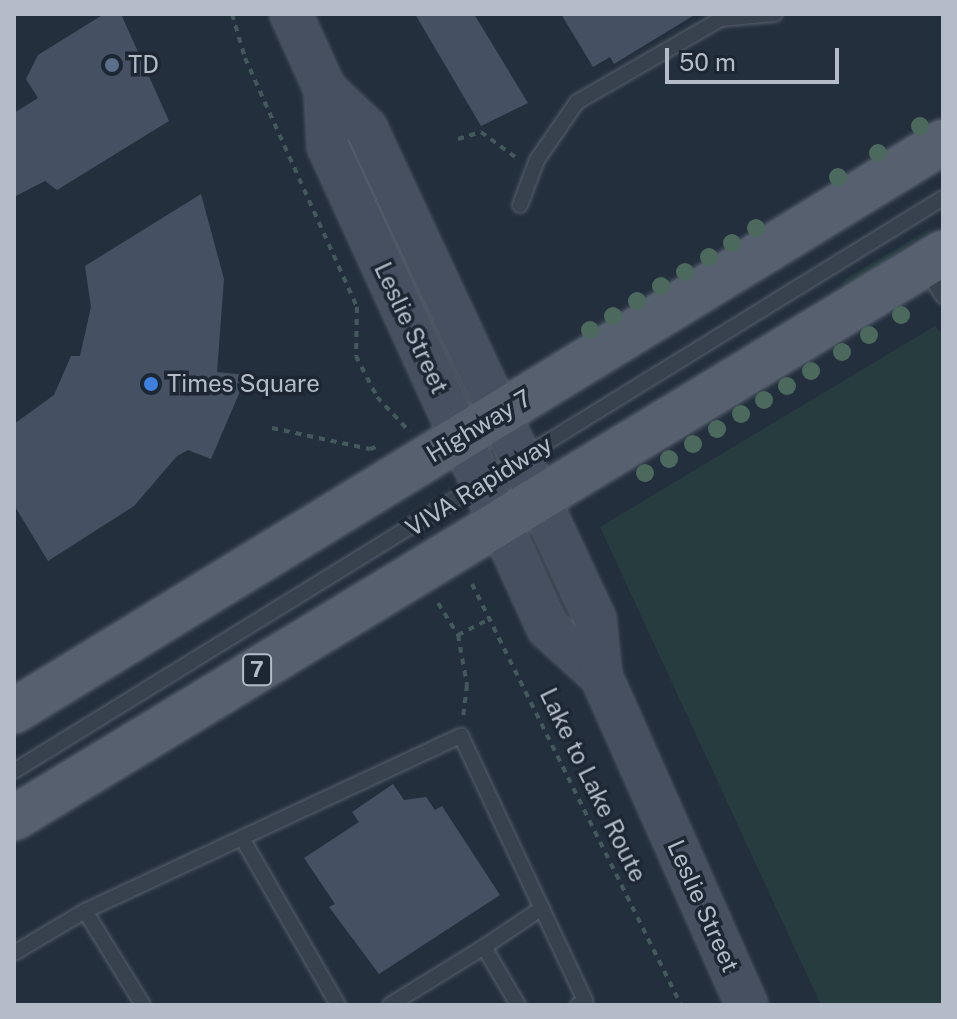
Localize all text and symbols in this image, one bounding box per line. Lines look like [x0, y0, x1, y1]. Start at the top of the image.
scale bar [669, 32, 843, 82]
text: 50 m [679, 48, 736, 76]
place label: TD [128, 51, 159, 79]
marker: TD [103, 56, 121, 74]
street label: Leslie Street [368, 258, 454, 398]
place label: Times Square [167, 370, 320, 398]
marker: Times Square [142, 375, 160, 393]
street label: Highway 7 [421, 384, 537, 468]
street label: VIVA Rapidway [400, 429, 558, 543]
road number: 7 [241, 652, 273, 688]
street label: Lake to Lake Route [533, 683, 653, 887]
street label: Leslie Street [661, 835, 745, 977]

